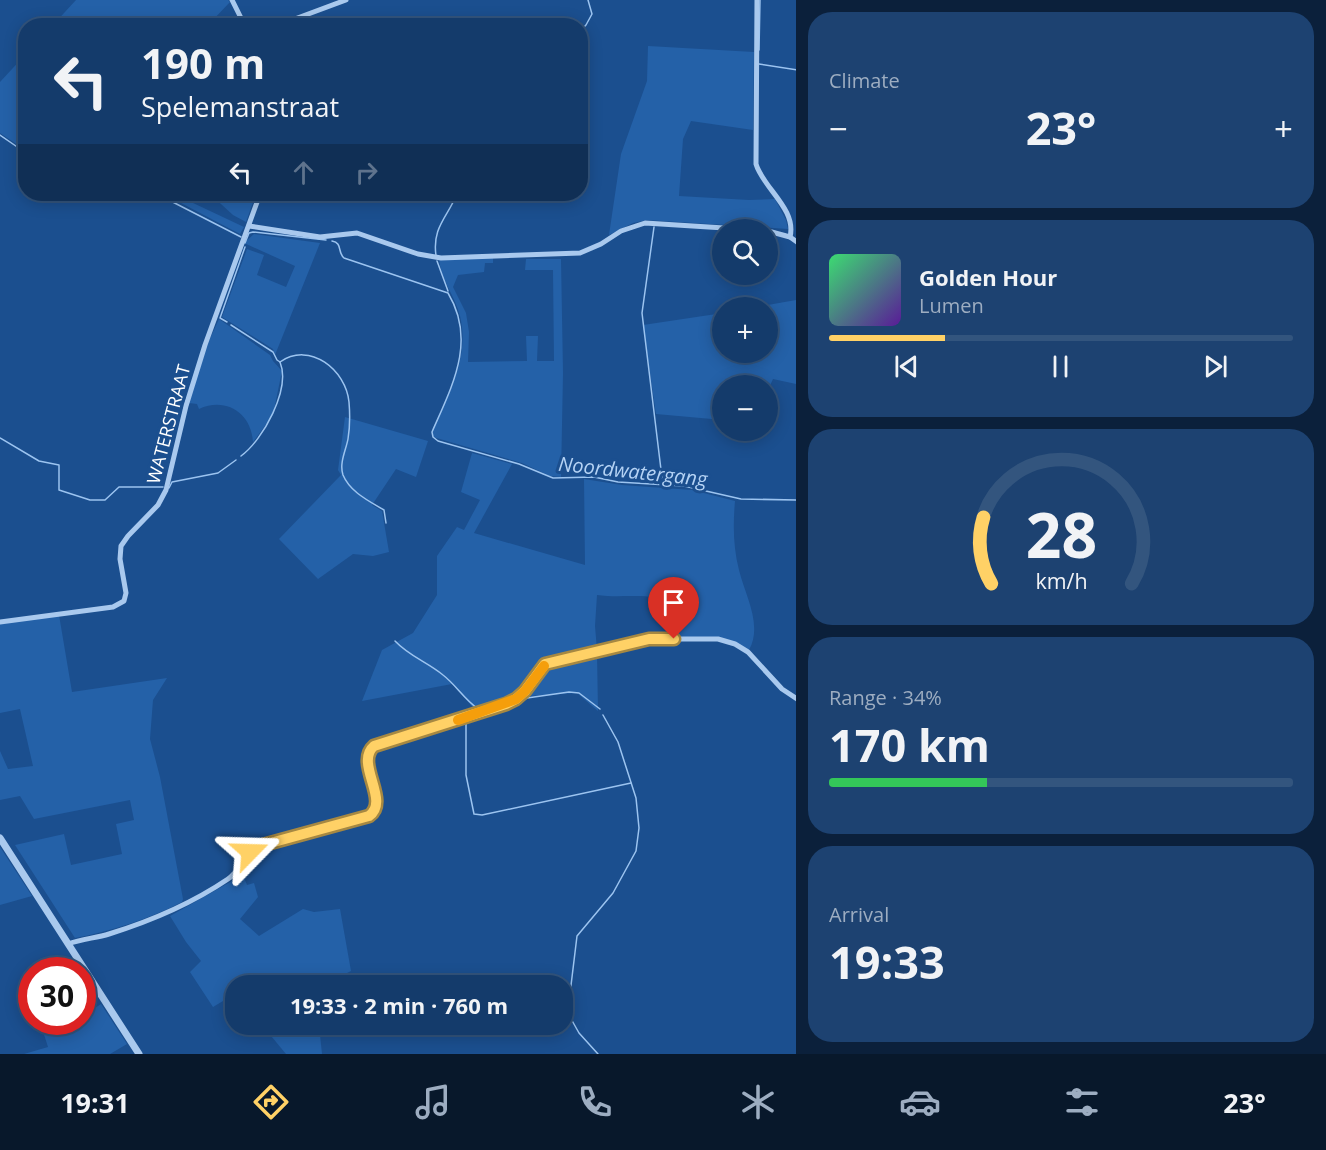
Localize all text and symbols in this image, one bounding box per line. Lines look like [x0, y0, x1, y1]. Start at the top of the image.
text: 190 m [141, 34, 265, 91]
icon: left [42, 42, 120, 120]
text: Climate [829, 67, 900, 94]
text: Spelemanstraat [141, 88, 339, 125]
text: 23° [1026, 97, 1096, 158]
text: − [829, 106, 848, 151]
text: + [1274, 106, 1293, 151]
icon: left [224, 156, 257, 189]
icon: ahead [287, 156, 320, 189]
icon: right [350, 156, 383, 189]
map controls [712, 219, 778, 441]
button: search [712, 219, 778, 285]
text: Golden Hour [919, 262, 1057, 292]
text: Lumen [919, 292, 984, 319]
button: + [712, 297, 778, 363]
icon: previous [890, 350, 923, 383]
icon: pause [1044, 350, 1077, 383]
icon: next [1199, 350, 1232, 383]
street label: WATERSTRAAT [141, 362, 195, 486]
button: − [712, 375, 778, 441]
water label: Noordwatergang [557, 450, 709, 492]
text: 28 [1025, 491, 1097, 576]
text: km/h [1035, 566, 1087, 595]
pin [648, 577, 699, 639]
icon: arrive [657, 586, 690, 619]
text: Range · 34% [829, 684, 942, 711]
text: 170 km [829, 714, 990, 775]
position arrow [218, 820, 282, 884]
text: Arrival [829, 901, 889, 928]
text: 19:33 [829, 931, 945, 992]
speed limit sign: 30 [18, 957, 96, 1035]
text: 19:33 · 2 min · 760 m [290, 990, 508, 1020]
icon: directions [250, 1081, 292, 1123]
icon: music [412, 1081, 454, 1123]
icon: phone [574, 1081, 616, 1123]
icon: climate [737, 1081, 779, 1123]
icon: car [899, 1081, 941, 1123]
icon: filters [1061, 1081, 1103, 1123]
text: 19:31 [60, 1084, 130, 1121]
text: 23° [1223, 1084, 1266, 1121]

